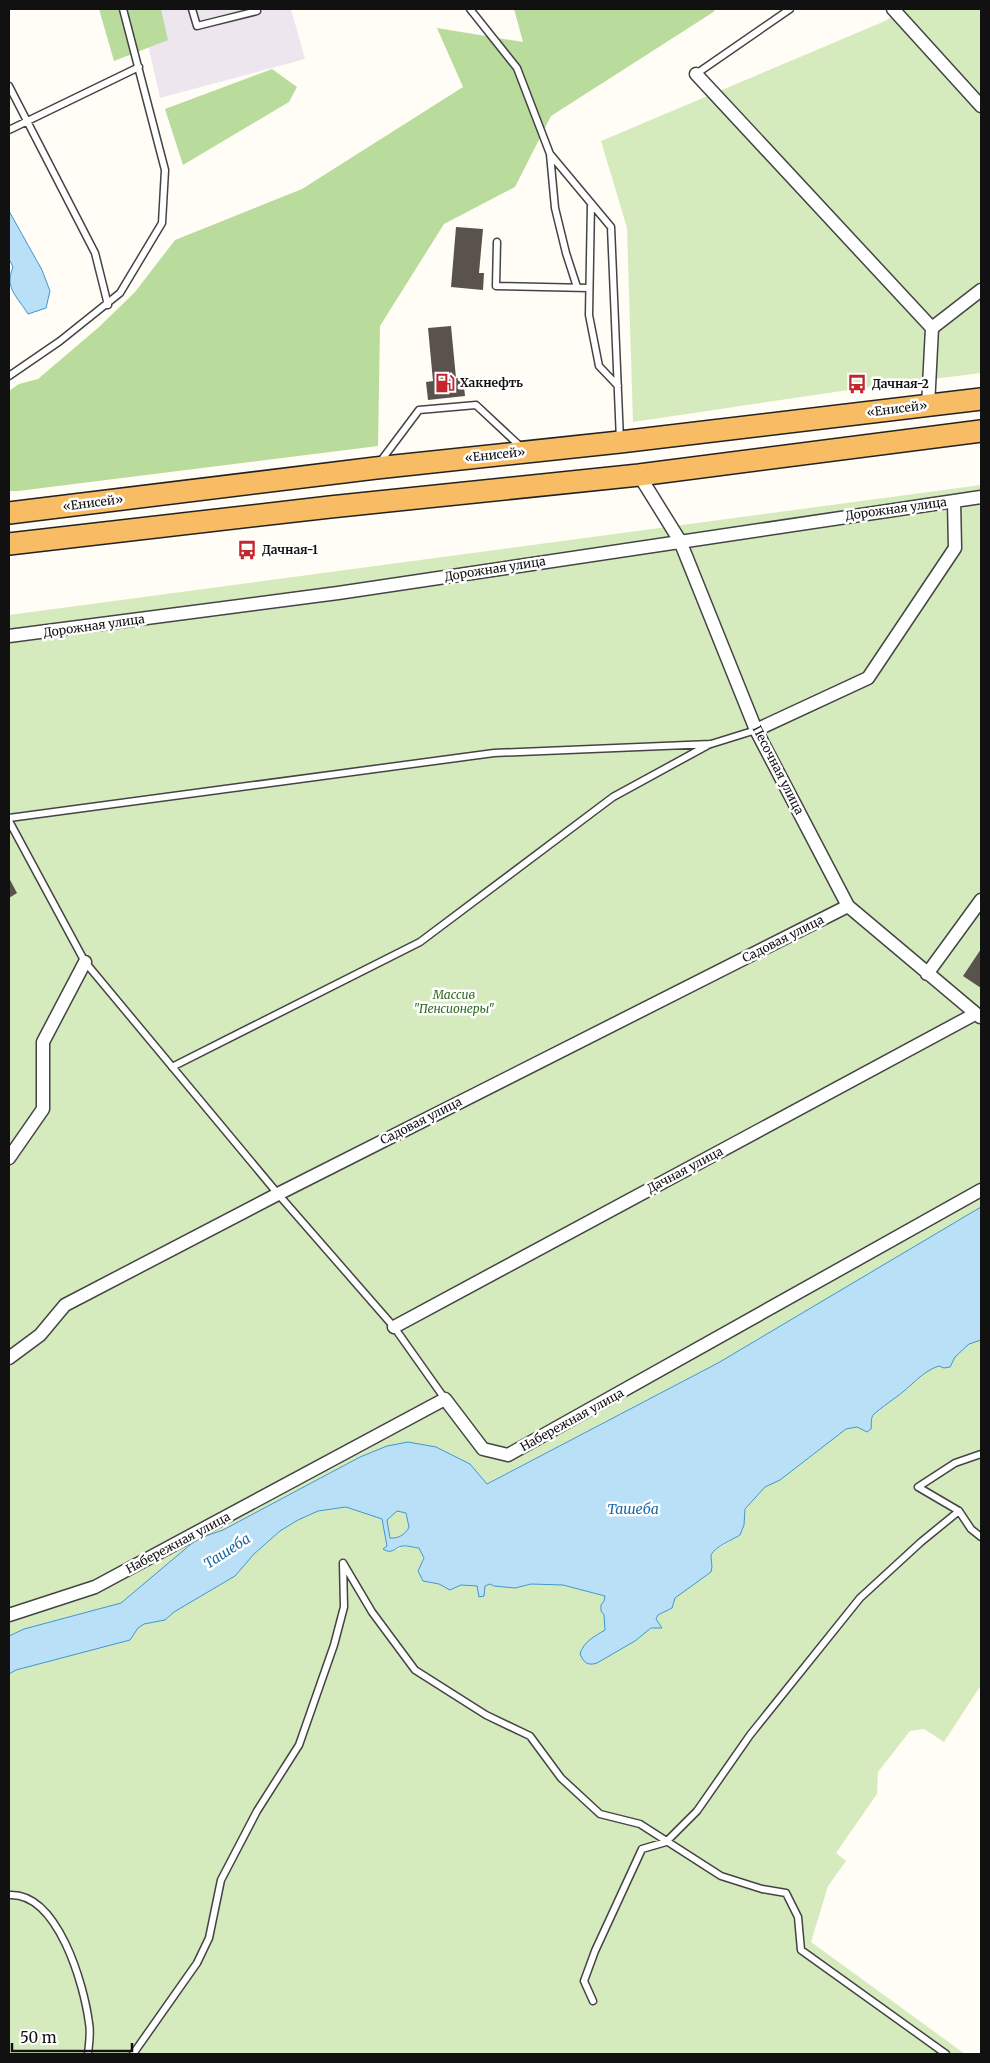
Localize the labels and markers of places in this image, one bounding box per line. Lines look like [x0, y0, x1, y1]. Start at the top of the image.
fuel station icon: Хакнефть [434, 372, 456, 394]
bus stop icon: Дачная-2 [846, 373, 868, 395]
place label: Хакнефть [460, 375, 523, 390]
place label: Дачная-2 [872, 376, 929, 391]
bus stop icon: Дачная-1 [236, 539, 258, 561]
place label: Дачная-1 [262, 542, 318, 557]

